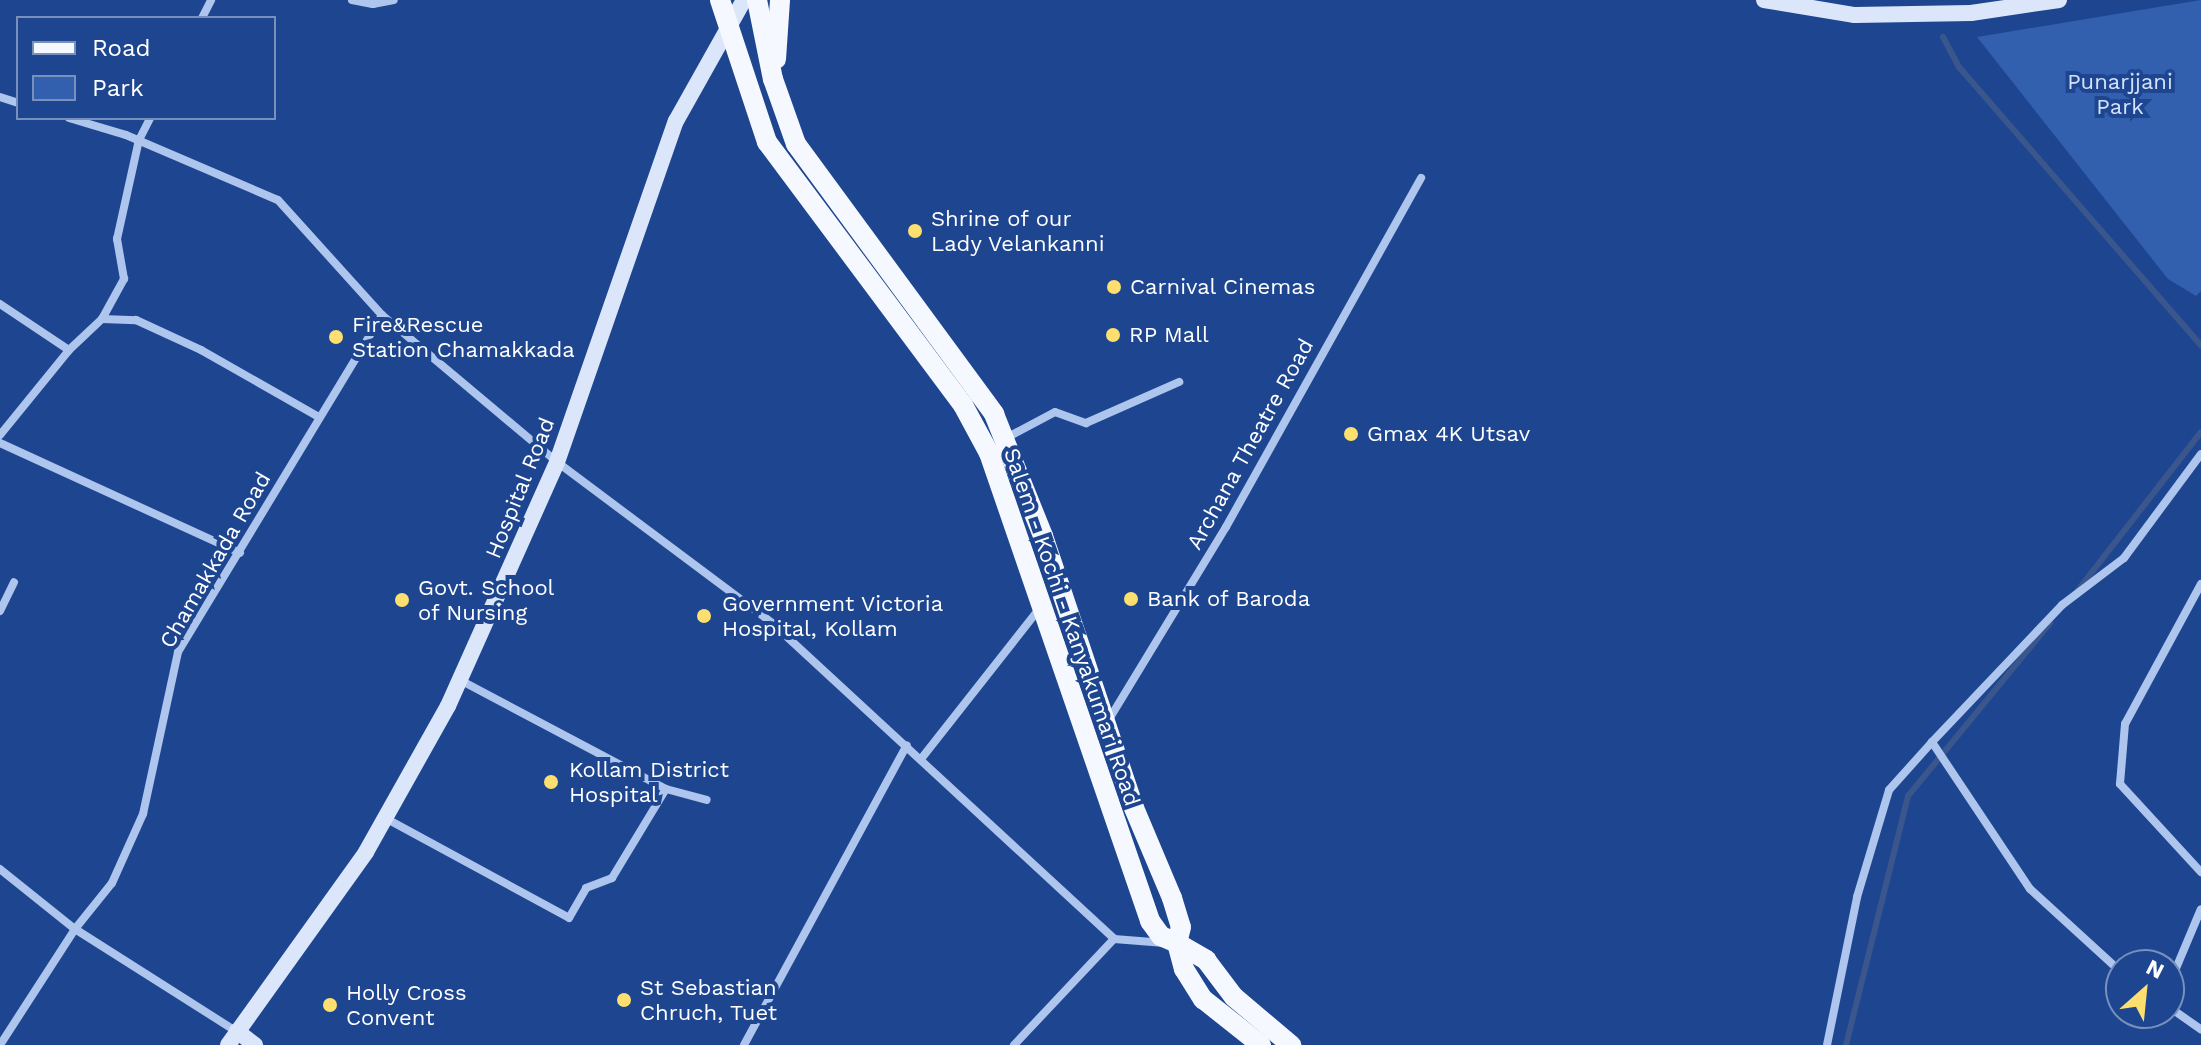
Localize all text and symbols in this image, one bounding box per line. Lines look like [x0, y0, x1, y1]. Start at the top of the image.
legend [16, 16, 276, 120]
text: Road [92, 34, 151, 62]
park label: Punarjjani Park [2067, 68, 2173, 120]
text: Park [92, 74, 144, 102]
place label: Shrine of our Lady Velankanni [931, 205, 1106, 256]
marker: Shrine of our Lady Velankanni [906, 222, 924, 240]
place label: Carnival Cinemas [1130, 274, 1316, 300]
marker: Carnival Cinemas [1105, 278, 1123, 296]
place label: Fire&Rescue Station Chamakkada [352, 311, 575, 362]
place label: RP Mall [1129, 322, 1209, 348]
marker: RP Mall [1104, 326, 1122, 344]
marker: Fire&Rescue Station Chamakkada [327, 328, 345, 346]
street label: Archana Theatre Road [1181, 334, 1319, 554]
street label: Hospital Road [480, 414, 560, 562]
place label: Gmax 4K Utsav [1367, 421, 1531, 447]
marker: Gmax 4K Utsav [1342, 425, 1360, 443]
street label: Salem - Kochi - Kanyakumari Road [998, 445, 1146, 809]
street label: Chamakkada Road [154, 467, 276, 653]
place label: Govt. School of Nursing [418, 574, 554, 626]
place label: Bank of Baroda [1147, 586, 1311, 612]
place label: Government Victoria Hospital, Kollam [722, 590, 944, 642]
marker: Bank of Baroda [1122, 590, 1140, 608]
marker: Govt. School of Nursing [393, 591, 411, 609]
marker: Government Victoria Hospital, Kollam [693, 605, 715, 627]
place label: Kollam District Hospital [569, 756, 729, 808]
marker: Kollam District Hospital [540, 771, 562, 793]
north arrow [2105, 949, 2185, 1029]
text: N [2142, 954, 2168, 984]
place label: St Sebastian Chruch, Tuet [640, 974, 778, 1026]
place label: Holly Cross Convent [346, 979, 467, 1030]
marker: St Sebastian Chruch, Tuet [615, 991, 633, 1009]
marker: Holly Cross Convent [321, 996, 339, 1014]

